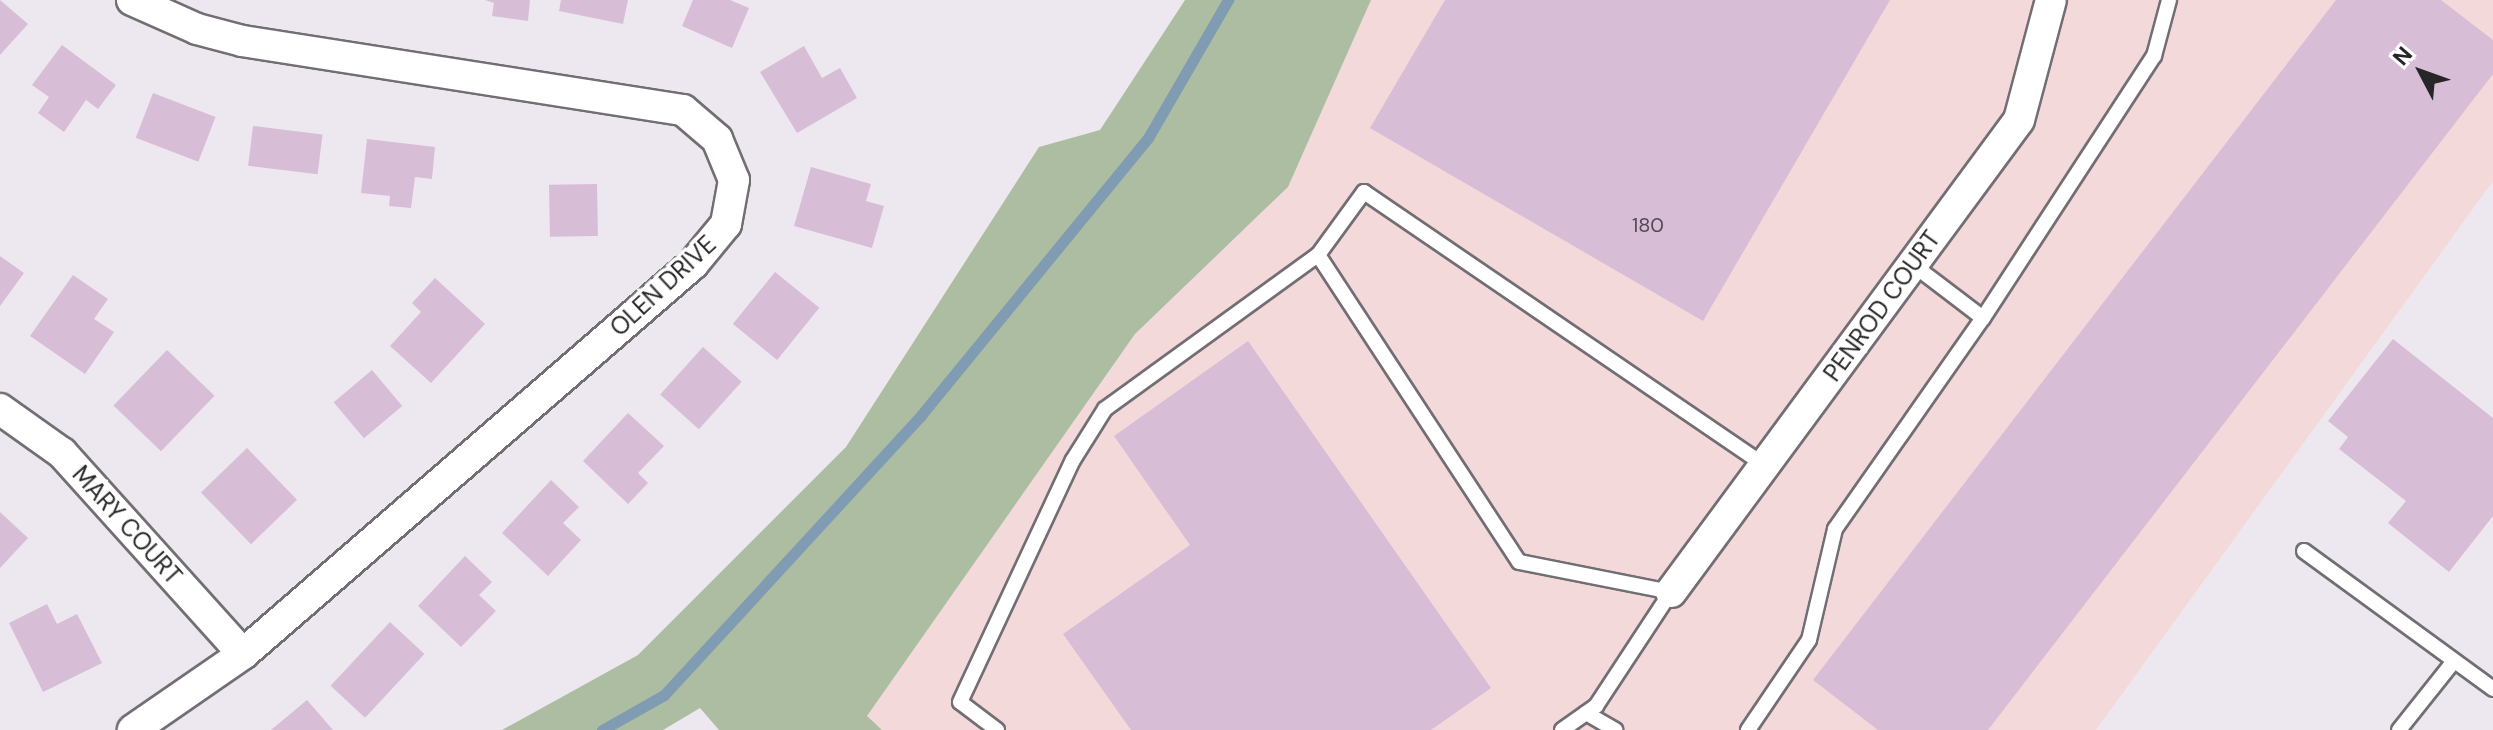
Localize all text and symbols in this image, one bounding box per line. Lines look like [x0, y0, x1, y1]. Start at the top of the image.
north arrow [2381, 32, 2461, 112]
text: N [2386, 40, 2419, 72]
house number: 180 [1632, 213, 1664, 237]
street label: PENROD COURT [1818, 225, 1946, 387]
street label: OLEN DRIVE [604, 230, 722, 342]
street label: MARY COURT [66, 460, 188, 590]

